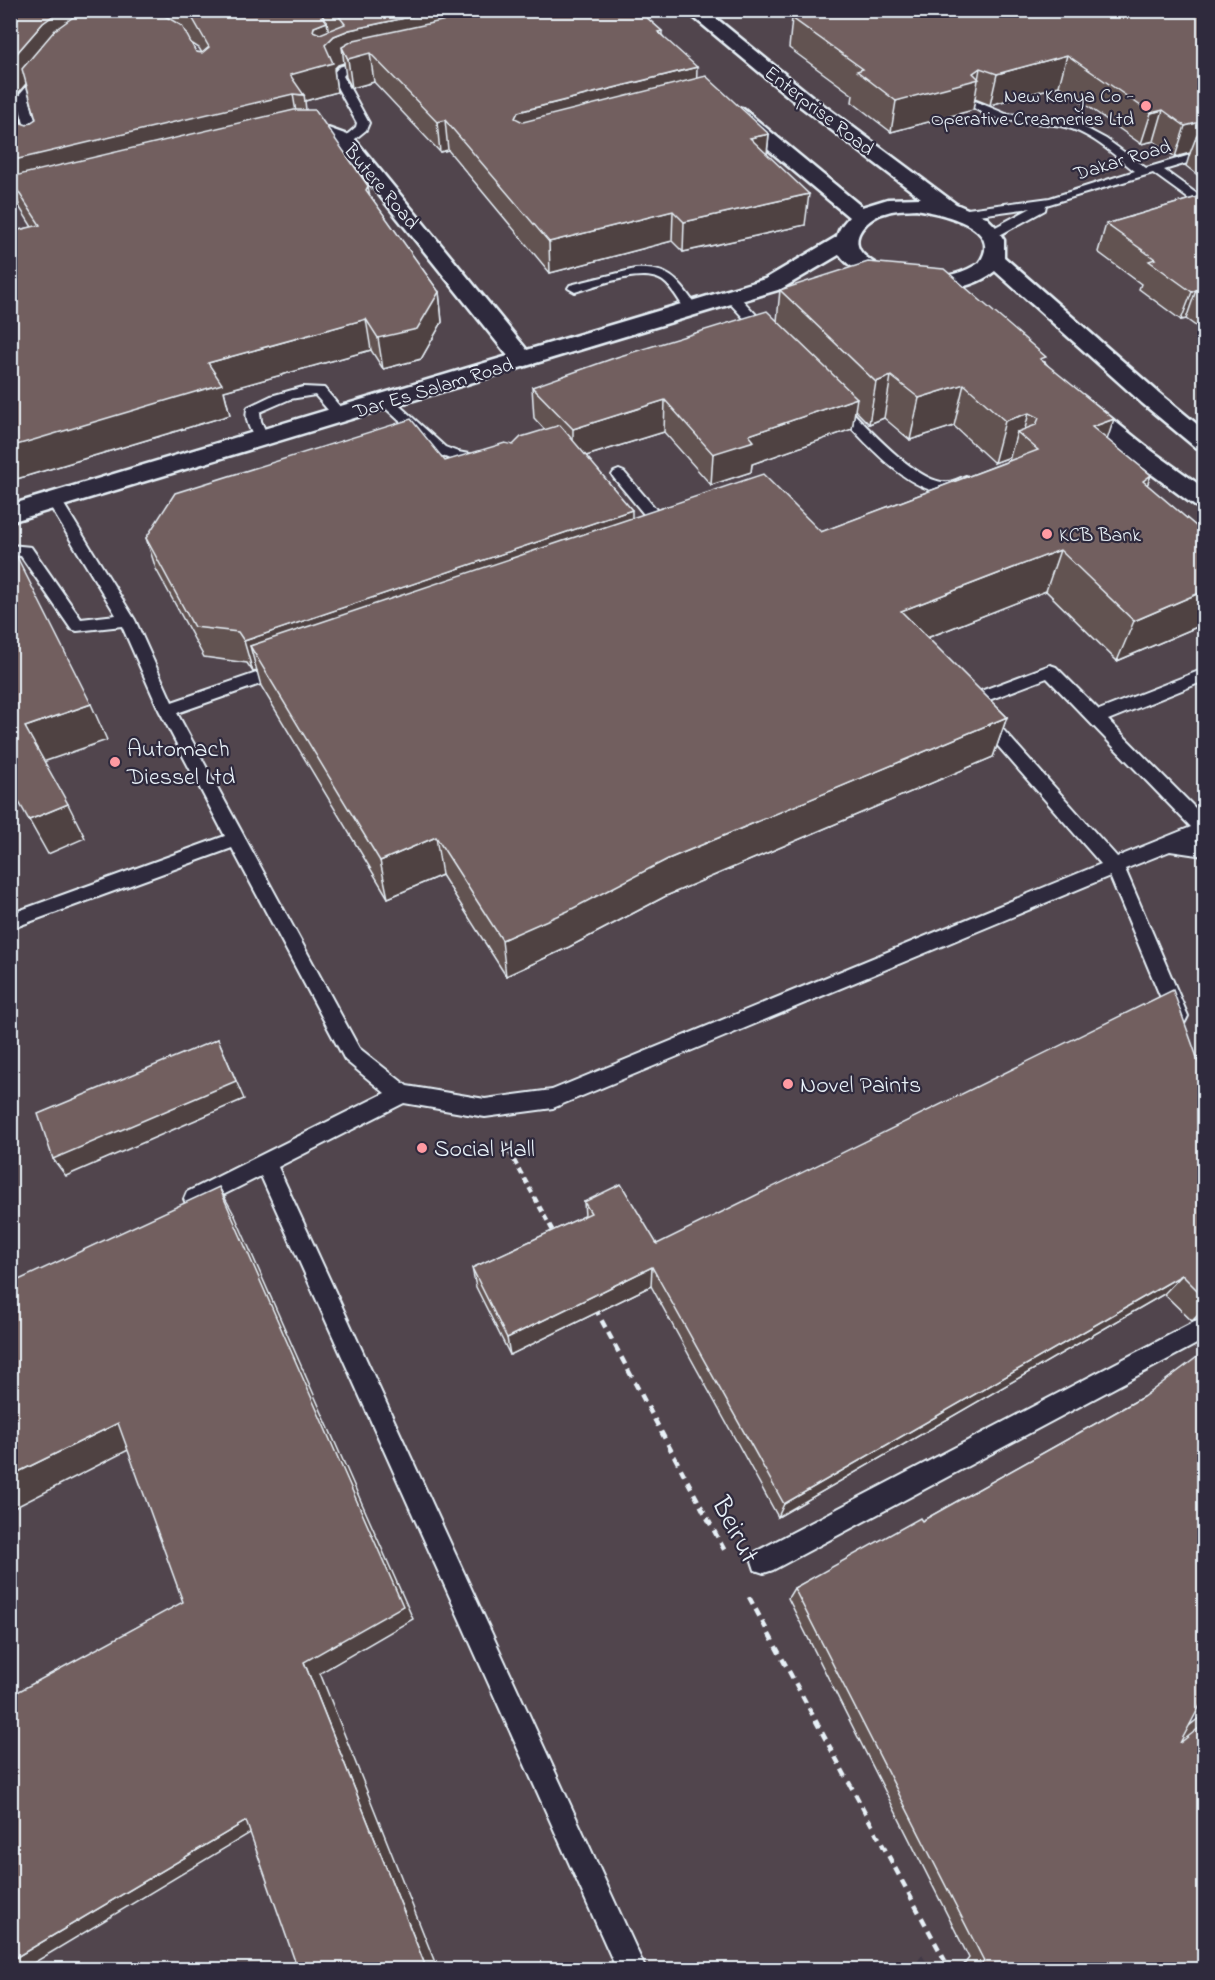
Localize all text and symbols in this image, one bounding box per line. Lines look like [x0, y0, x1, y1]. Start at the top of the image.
street label: Enterprise Road [757, 60, 879, 164]
place label: New Kenya Co - Operative Creameries Ltd [931, 83, 1134, 135]
marker: New Kenya Co - Operative Creameries Ltd [1139, 99, 1153, 113]
street label: Dakar Road [1070, 133, 1175, 190]
street label: Butere Road [335, 138, 425, 237]
street label: Dar Es Salam Road [349, 351, 517, 428]
place label: KCB Bank [1059, 522, 1141, 551]
marker: KCB Bank [1040, 527, 1054, 541]
place label: Automach Diessel Ltd [126, 733, 236, 796]
marker: Automach Diessel Ltd [108, 755, 122, 769]
place label: Novel Paints [800, 1069, 921, 1104]
marker: Novel Paints [781, 1077, 795, 1091]
place label: Social Hall [434, 1133, 535, 1168]
marker: Social Hall [415, 1141, 429, 1155]
street label: Beirut [699, 1489, 769, 1571]

